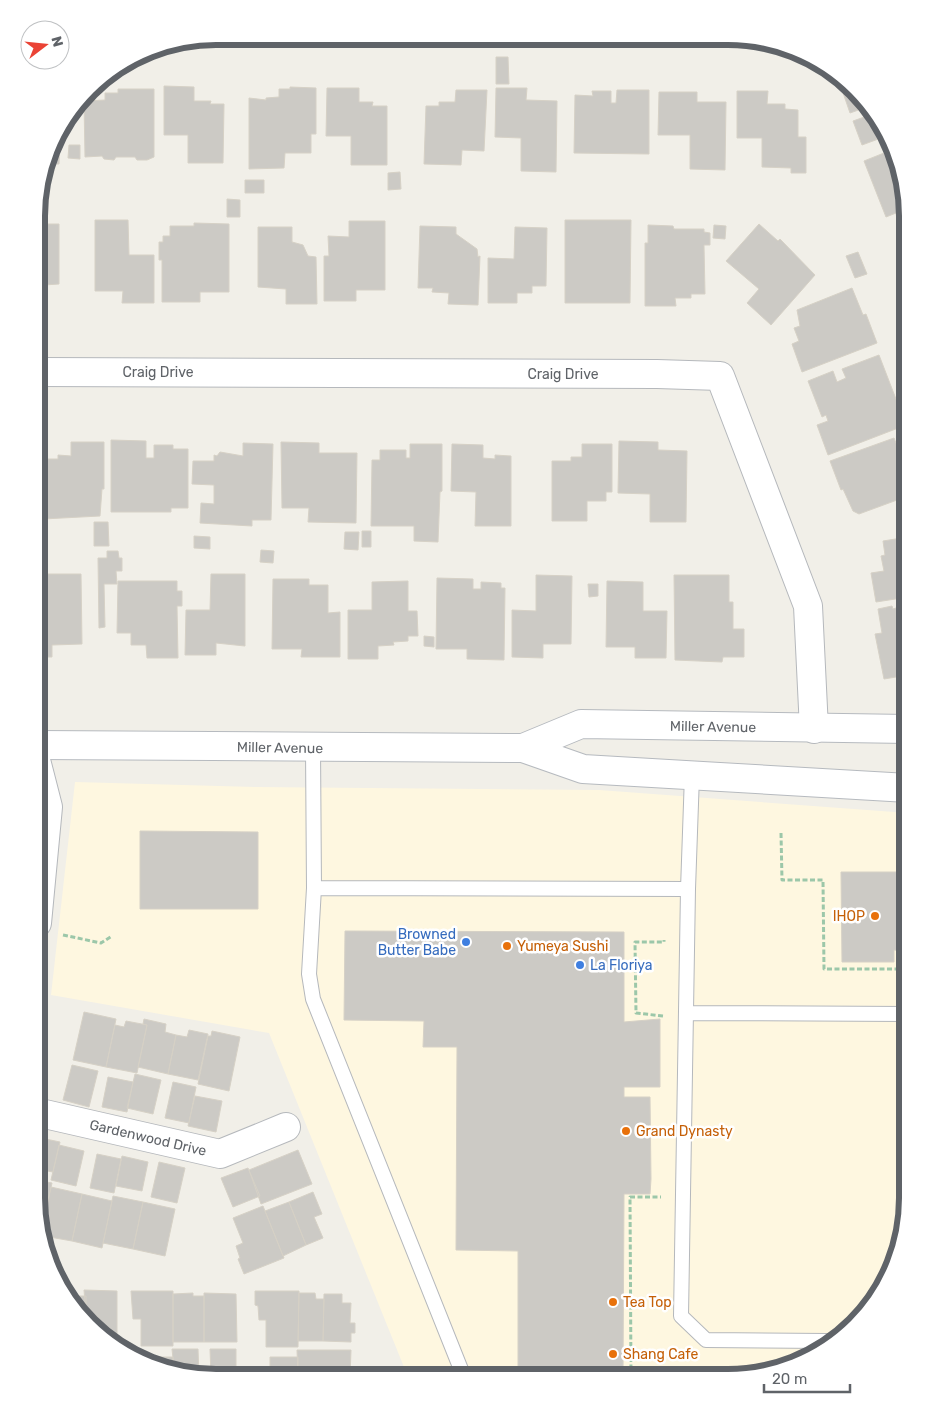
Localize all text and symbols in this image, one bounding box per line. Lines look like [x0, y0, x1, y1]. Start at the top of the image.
north arrow [20, 20, 70, 70]
text: N [47, 34, 67, 49]
street label: Craig Drive [122, 364, 194, 381]
street label: Craig Drive [527, 366, 599, 383]
street label: Miller Avenue [670, 718, 756, 736]
street label: Miller Avenue [237, 739, 323, 757]
place label: IHOP [833, 908, 865, 925]
marker: IHOP [869, 910, 881, 922]
place label: Browned Butter Babe [378, 926, 456, 959]
marker: Browned Butter Babe [460, 936, 472, 948]
place label: Yumeya Sushi [517, 938, 608, 955]
marker: Yumeya Sushi [501, 940, 513, 952]
place label: La Floriya [590, 957, 653, 974]
marker: La Floriya [574, 959, 586, 971]
street label: Gardenwood Drive [88, 1116, 208, 1160]
place label: Grand Dynasty [636, 1123, 733, 1140]
marker: Grand Dynasty [620, 1125, 632, 1137]
place label: Tea Top [623, 1294, 672, 1311]
marker: Tea Top [607, 1296, 619, 1308]
place label: Shang Cafe [623, 1346, 698, 1363]
marker: Shang Cafe [607, 1348, 619, 1360]
scale bar [764, 1362, 850, 1394]
text: 20 m [772, 1370, 807, 1388]

